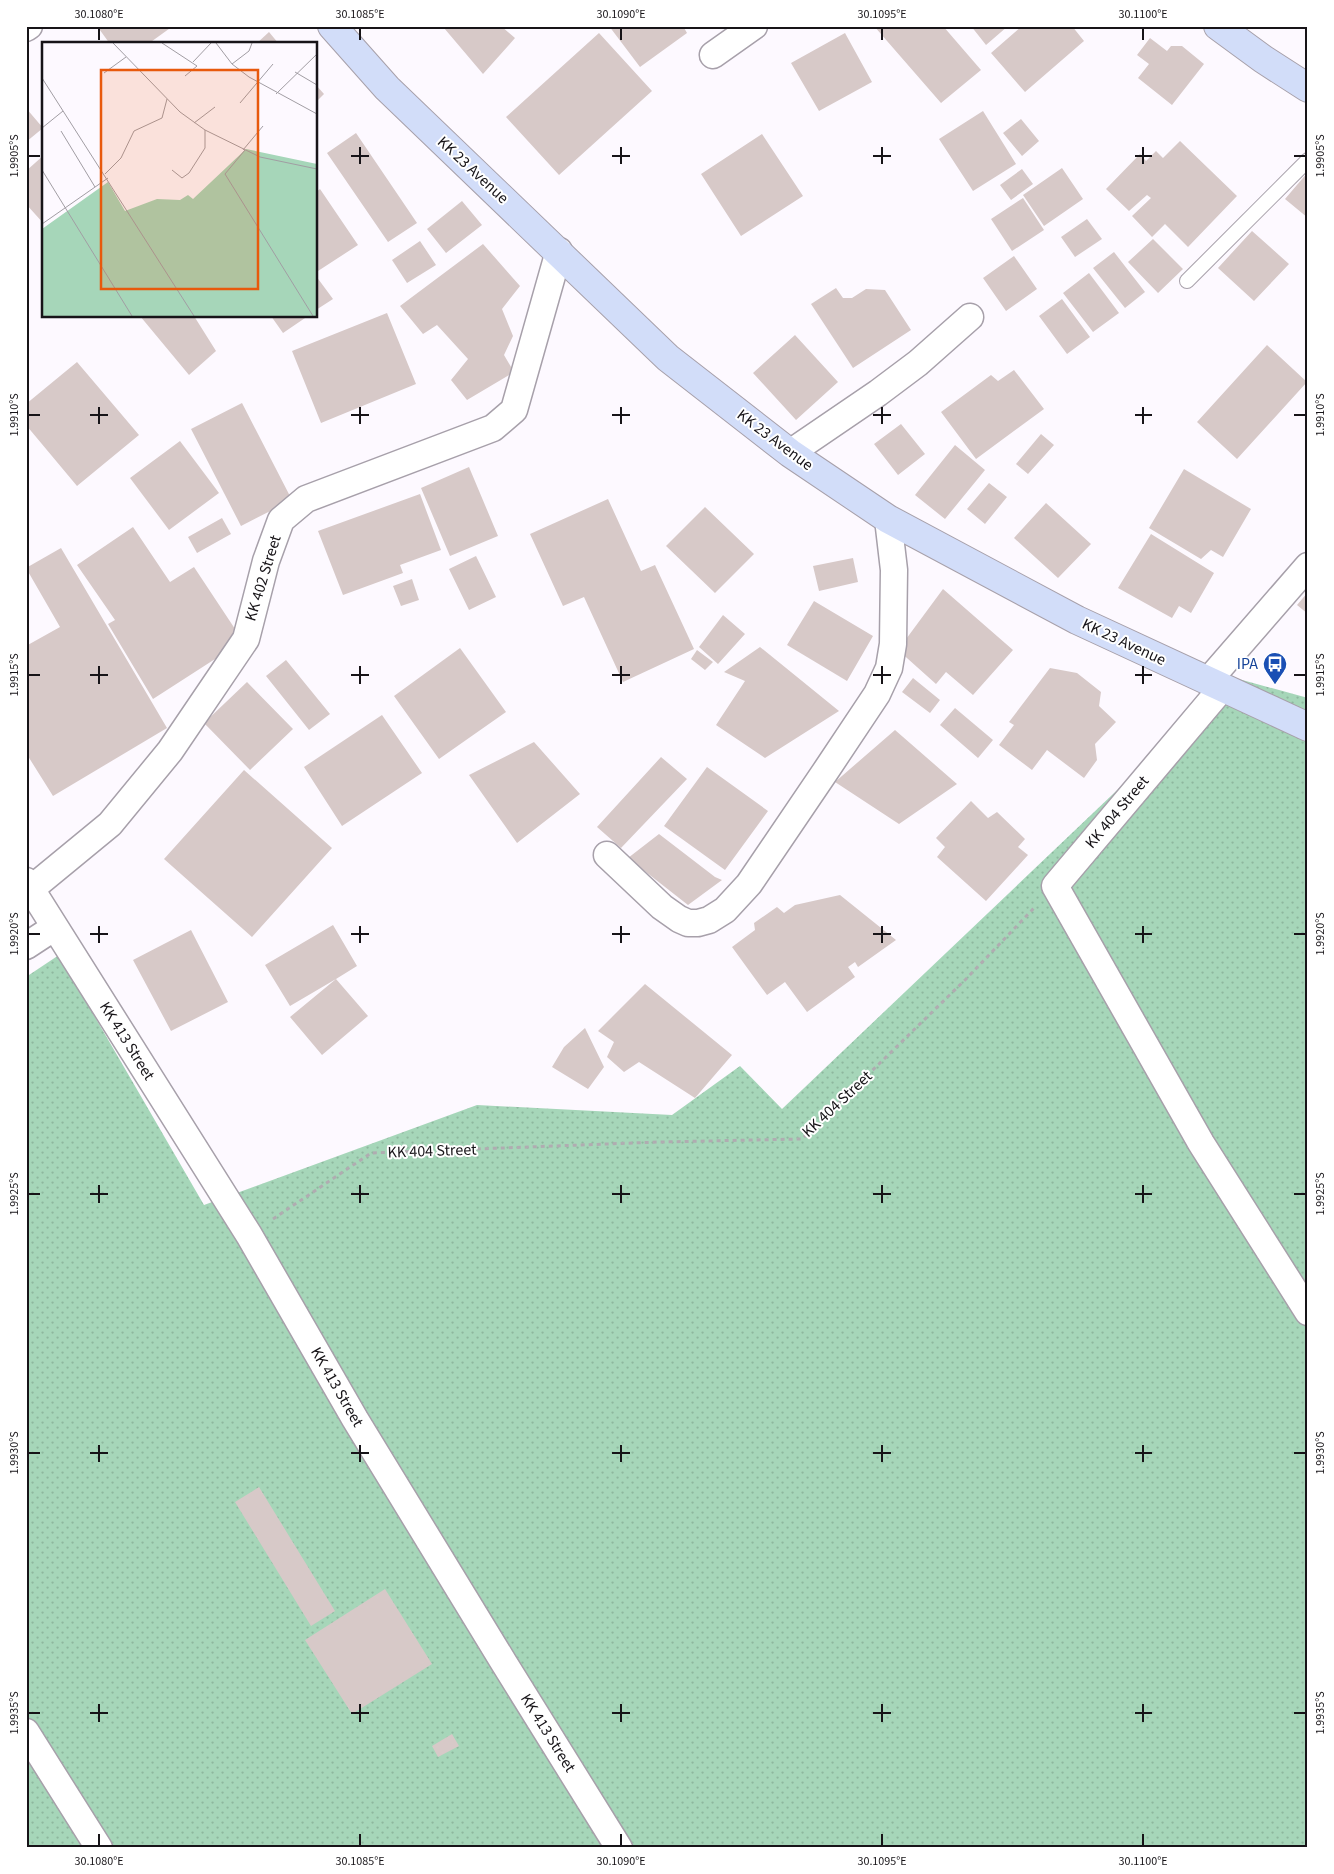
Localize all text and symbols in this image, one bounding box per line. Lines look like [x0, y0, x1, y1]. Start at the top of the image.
text: 30.1080°E [74, 6, 124, 23]
text: 30.1085°E [335, 6, 385, 23]
text: 30.1090°E [596, 6, 646, 23]
text: 30.1095°E [857, 6, 907, 23]
text: 30.1100°E [1118, 6, 1168, 23]
inset map [42, 42, 318, 318]
street label: KK 23 Avenue [433, 131, 514, 209]
text: 1.9905°S [6, 134, 23, 178]
text: 1.9905°S [1312, 134, 1329, 178]
text: 1.9910°S [6, 393, 23, 437]
text: 1.9910°S [1312, 393, 1329, 437]
street label: KK 23 Avenue [732, 404, 818, 476]
street label: KK 402 Street [239, 532, 287, 624]
street label: KK 23 Avenue [1078, 613, 1170, 671]
bus stop icon: IPA [1262, 651, 1288, 685]
text: 1.9915°S [6, 653, 23, 697]
place label: IPA [1237, 653, 1258, 675]
text: 1.9915°S [1312, 653, 1329, 697]
street label: KK 404 Street [1080, 770, 1154, 853]
text: 1.9920°S [6, 912, 23, 956]
text: 1.9920°S [1312, 912, 1329, 956]
street label: KK 413 Street [94, 997, 160, 1085]
street label: KK 404 Street [797, 1065, 877, 1142]
street label: KK 404 Street [387, 1138, 477, 1164]
text: 1.9925°S [6, 1172, 23, 1216]
text: 1.9925°S [1312, 1172, 1329, 1216]
street label: KK 413 Street [305, 1343, 369, 1431]
text: 1.9930°S [6, 1431, 23, 1475]
text: 1.9930°S [1312, 1431, 1329, 1475]
street label: KK 413 Street [515, 1689, 581, 1777]
text: 1.9935°S [6, 1691, 23, 1735]
text: 1.9935°S [1312, 1691, 1329, 1735]
text: 30.1080°E [74, 1853, 124, 1870]
text: 30.1085°E [335, 1853, 385, 1870]
text: 30.1090°E [596, 1853, 646, 1870]
text: 30.1095°E [857, 1853, 907, 1870]
text: 30.1100°E [1118, 1853, 1168, 1870]

